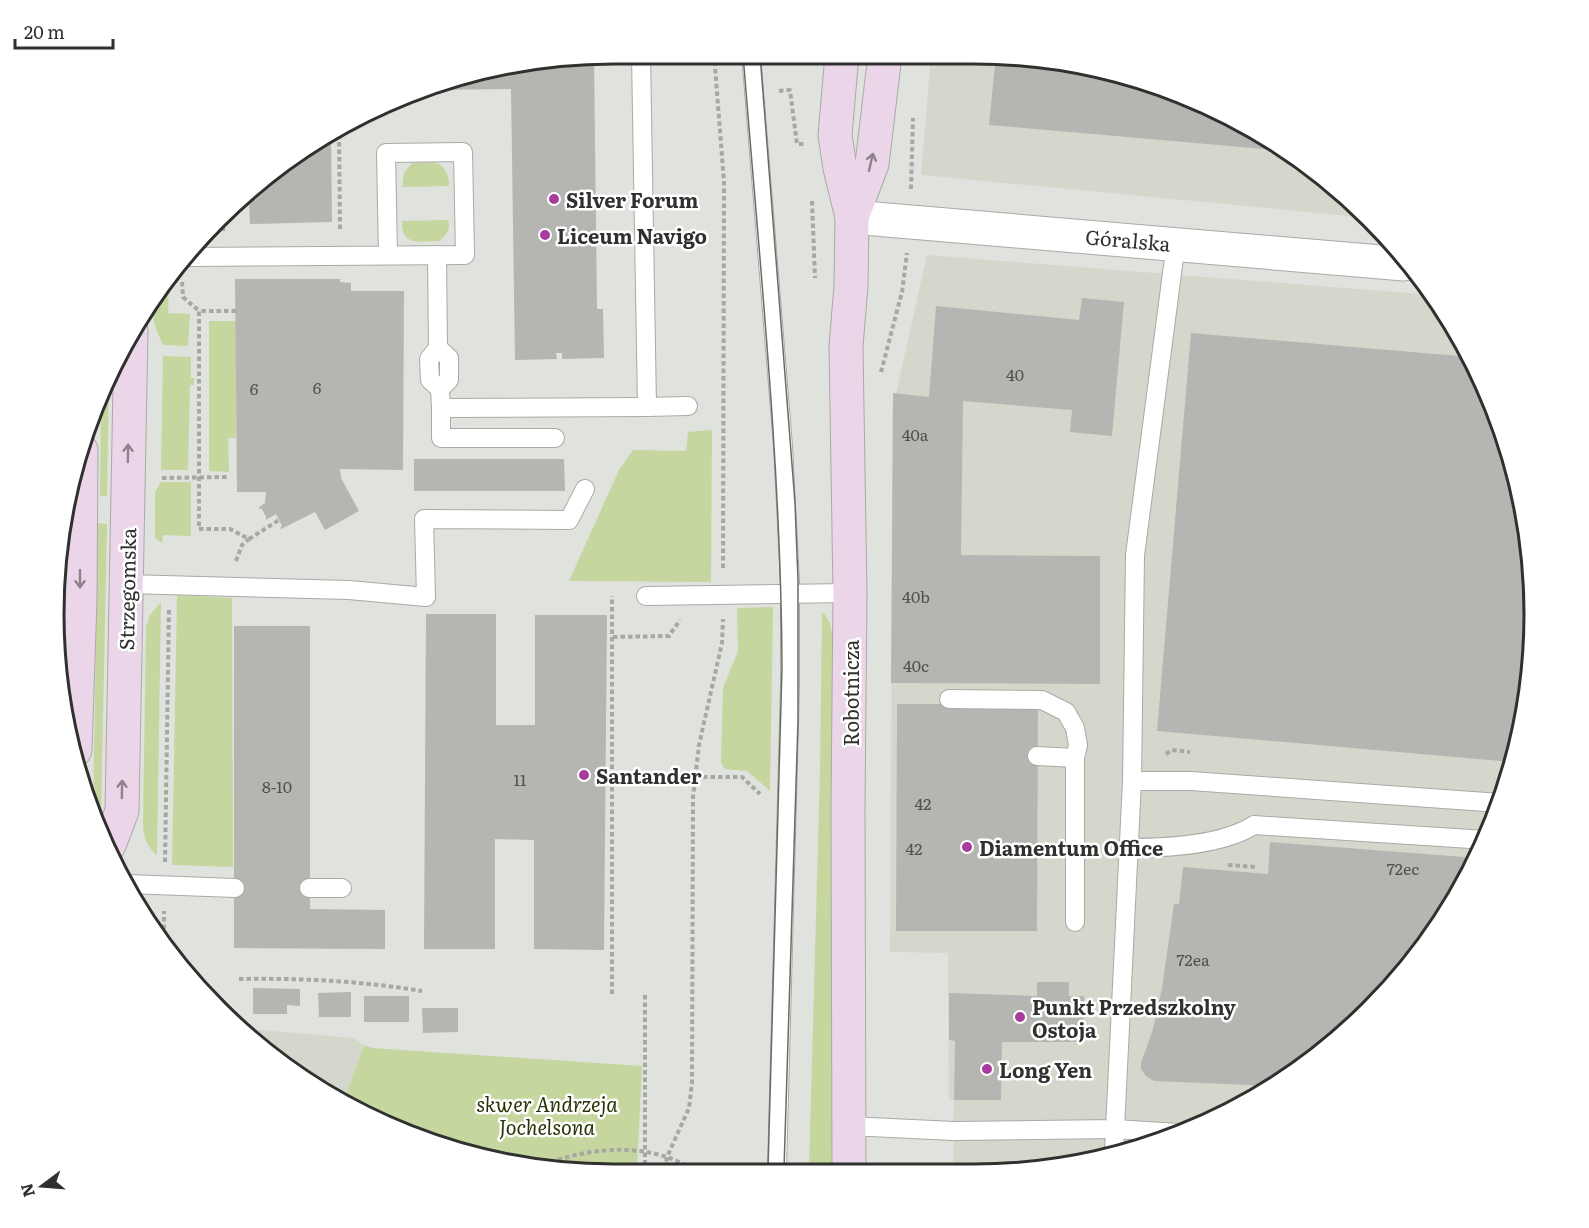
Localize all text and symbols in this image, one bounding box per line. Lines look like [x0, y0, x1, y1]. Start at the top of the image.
scale bar [15, 12, 112, 50]
text: 20 m [24, 18, 65, 45]
one-way arrow [866, 153, 878, 172]
place label: Silver Forum [566, 184, 699, 214]
marker: Silver Forum [547, 192, 561, 206]
place label: Liceum Navigo [557, 220, 707, 250]
street label: Góralska [1084, 220, 1172, 258]
marker: Liceum Navigo [538, 228, 552, 242]
house number: 40 [1006, 362, 1024, 386]
house number: 6 [313, 375, 322, 399]
house number: 6 [250, 376, 259, 400]
house number: 40a [902, 422, 929, 446]
one-way arrow [123, 443, 134, 463]
street label: Strzegomska [110, 527, 142, 650]
one-way arrow [74, 569, 86, 589]
house number: 40b [902, 584, 930, 608]
street label: Robotnicza [835, 639, 865, 746]
house number: 40c [903, 653, 929, 677]
place label: Santander [596, 760, 702, 790]
house number: 11 [513, 767, 527, 791]
marker: Santander [577, 768, 591, 782]
house number: 8-10 [262, 774, 292, 798]
one-way arrow [116, 779, 128, 799]
house number: 42 [915, 791, 931, 815]
place label: Diamentum Office [979, 832, 1163, 862]
house number: 42 [906, 836, 922, 860]
marker: Diamentum Office [960, 840, 974, 854]
house number: 72ec [1387, 856, 1419, 880]
house number: 72ea [1176, 947, 1210, 971]
place label: Punkt Przedszkolny Ostoja [1032, 991, 1237, 1044]
marker: Punkt Przedszkolny Ostoja [1013, 1010, 1027, 1024]
place label: Long Yen [999, 1054, 1092, 1084]
marker: Long Yen [980, 1062, 994, 1076]
park label: skwer Andrzeja Jochelsona [476, 1088, 618, 1141]
north arrow [12, 1156, 72, 1216]
text: N [13, 1181, 40, 1200]

